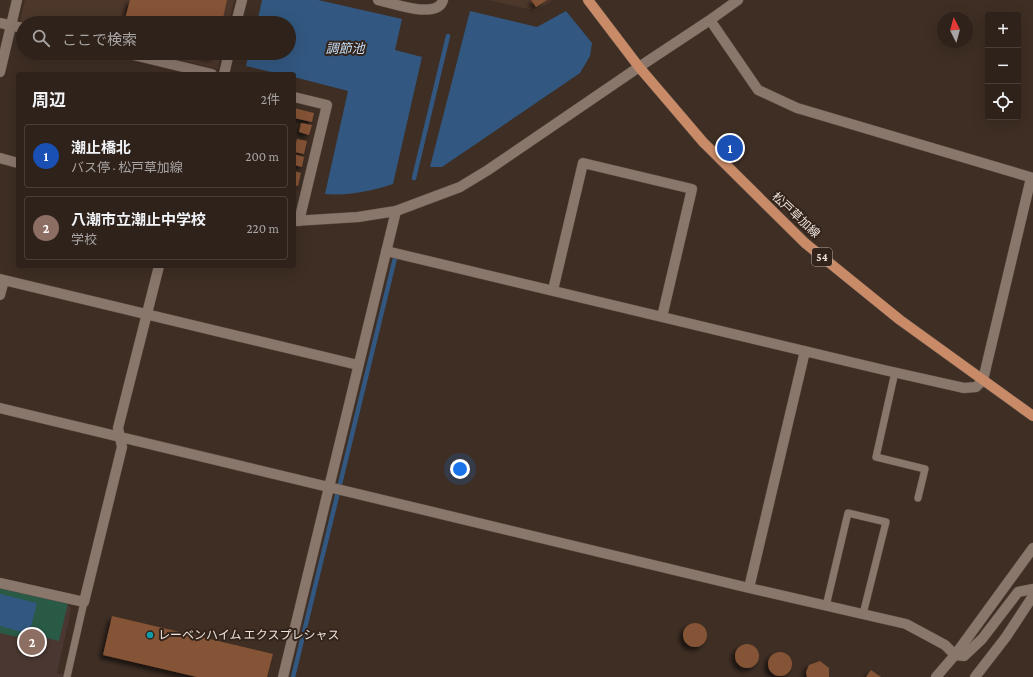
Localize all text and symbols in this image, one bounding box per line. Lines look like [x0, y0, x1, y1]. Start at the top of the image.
north arrow [937, 12, 973, 48]
map controls [985, 12, 1021, 120]
button: + [985, 12, 1021, 48]
search box [16, 16, 296, 60]
icon: search [30, 27, 52, 49]
text: ここで検索 [62, 32, 137, 48]
water label: 調節池 [325, 41, 366, 56]
button: − [985, 48, 1021, 84]
button: locate [985, 84, 1021, 120]
text: 周辺 [32, 91, 66, 110]
text: 2件 [261, 92, 280, 107]
pin: 1 [717, 133, 743, 163]
text: 潮止橋北 [71, 140, 131, 156]
text: 1 [44, 149, 48, 164]
text: 200 m [245, 149, 279, 164]
text: バス停 · 松戸草加線 [71, 160, 183, 175]
street label: 松戸草加線 [769, 189, 823, 241]
text: 八潮市立潮止中学校 [71, 212, 206, 228]
text: 2 [43, 221, 49, 236]
text: 220 m [246, 221, 279, 236]
text: 学校 [71, 232, 97, 247]
road number: 54 [812, 248, 832, 266]
your location [450, 459, 470, 479]
pin: 2 [19, 627, 45, 657]
place label: レーベンハイム エクスプレシャス [158, 628, 339, 642]
marker: レーベンハイム エクスプレシャス [145, 630, 155, 640]

